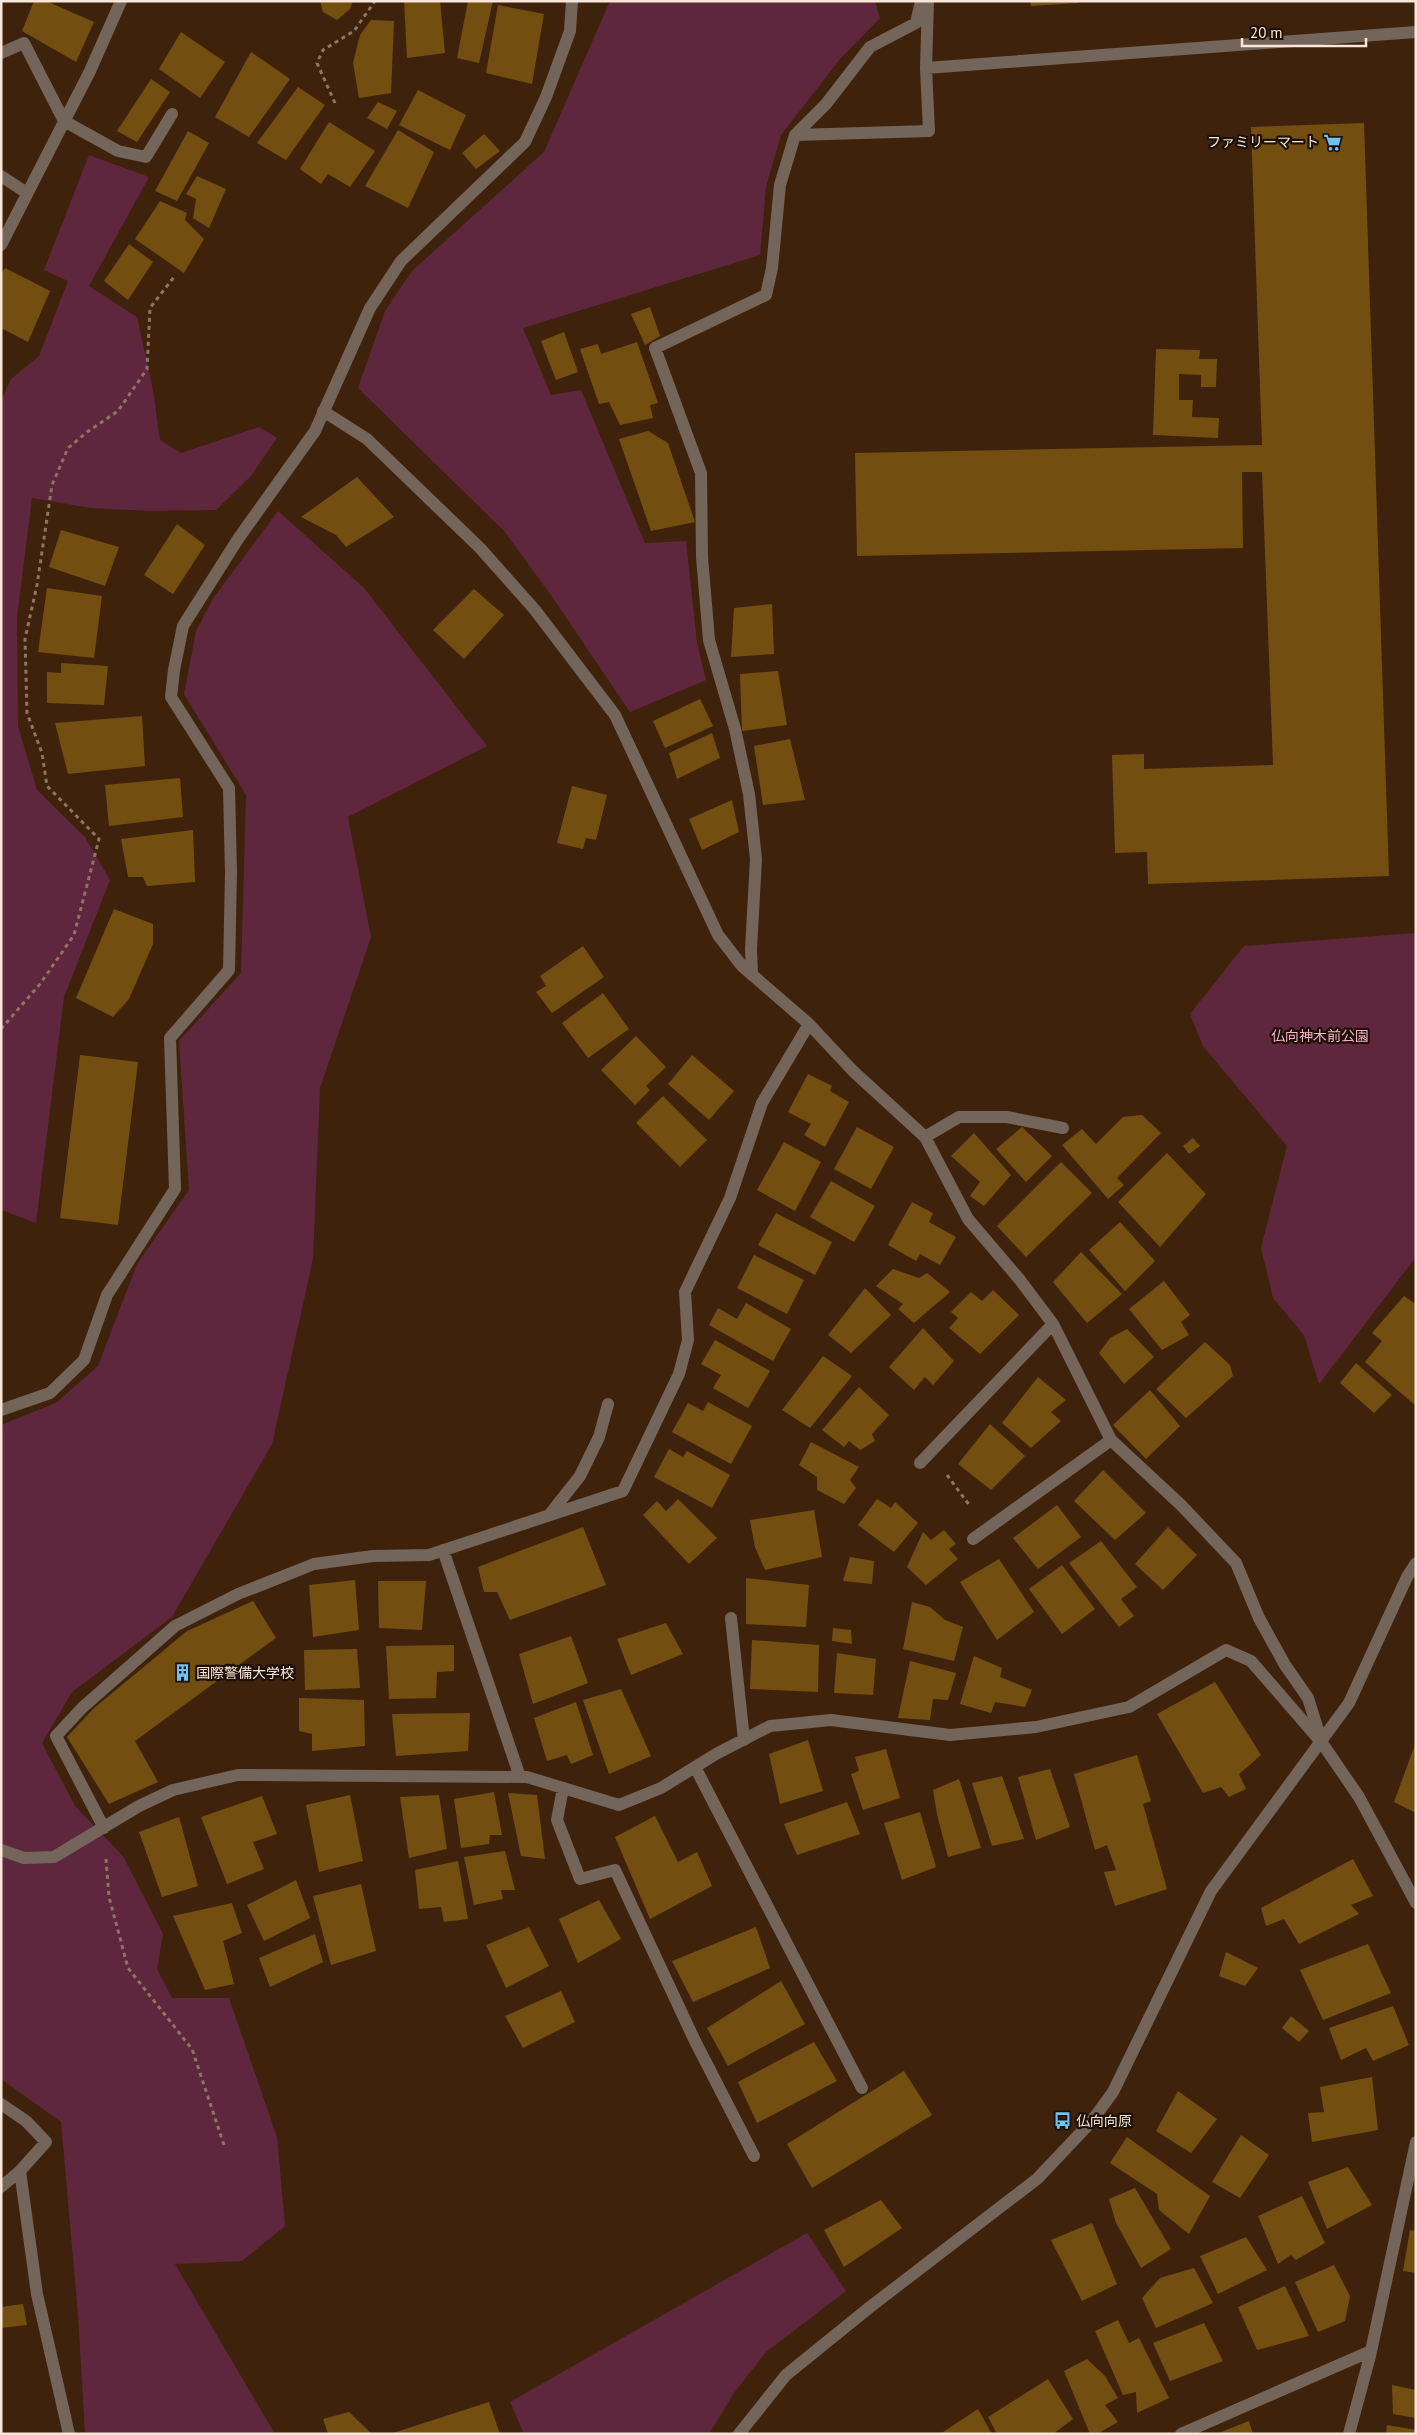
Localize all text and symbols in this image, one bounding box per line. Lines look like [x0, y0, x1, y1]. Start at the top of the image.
scale bar [1242, 15, 1366, 47]
text: 20 m [1250, 23, 1283, 42]
supermarket icon: ファミリーマート [1323, 132, 1343, 152]
place label: ファミリーマート [1207, 133, 1319, 151]
park label: 仏向神木前公園 [1271, 1027, 1369, 1045]
building icon: 国際警備大学校 [172, 1663, 192, 1683]
place label: 国際警備大学校 [196, 1664, 294, 1682]
bus stop icon: 仏向向原 [1052, 2111, 1072, 2131]
place label: 仏向向原 [1076, 2112, 1132, 2130]

